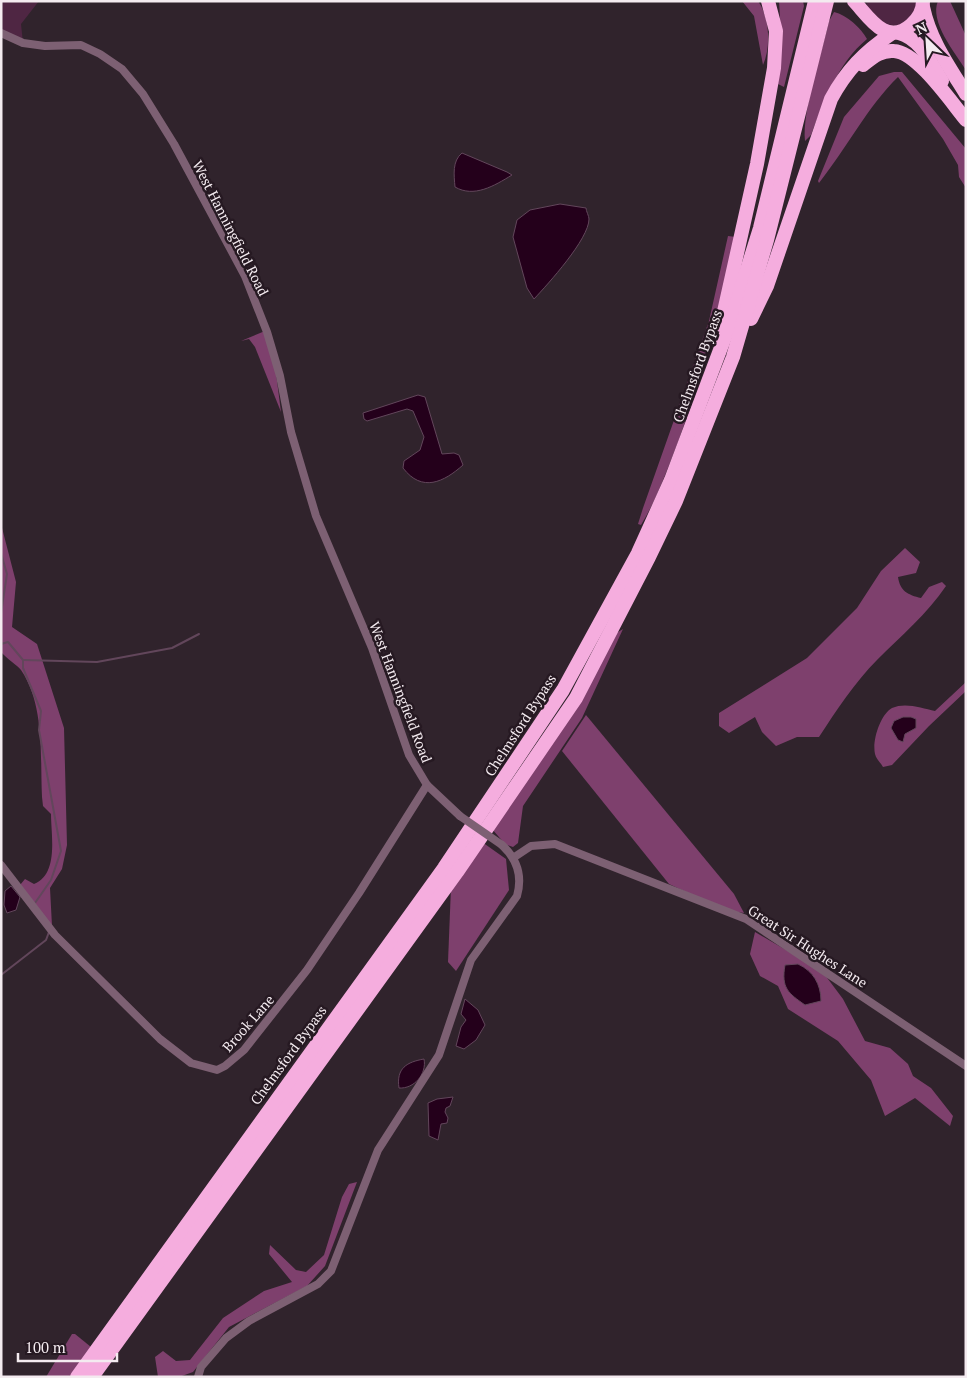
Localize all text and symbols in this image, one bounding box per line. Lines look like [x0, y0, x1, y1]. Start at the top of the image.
north arrow [902, 15, 952, 65]
text: N [912, 17, 930, 39]
street label: West Hanningfield Road [189, 157, 274, 299]
street label: Chelmsford Bypass [668, 307, 726, 425]
street label: West Hanningfield Road [365, 619, 437, 766]
street label: Chelmsford Bypass [480, 670, 560, 780]
street label: Great Sir Hughes Lane [745, 900, 871, 992]
street label: Brook Lane [218, 990, 278, 1056]
street label: Chelmsford Bypass [246, 1002, 330, 1108]
scale bar [18, 1330, 116, 1362]
text: 100 m [25, 1337, 66, 1357]

